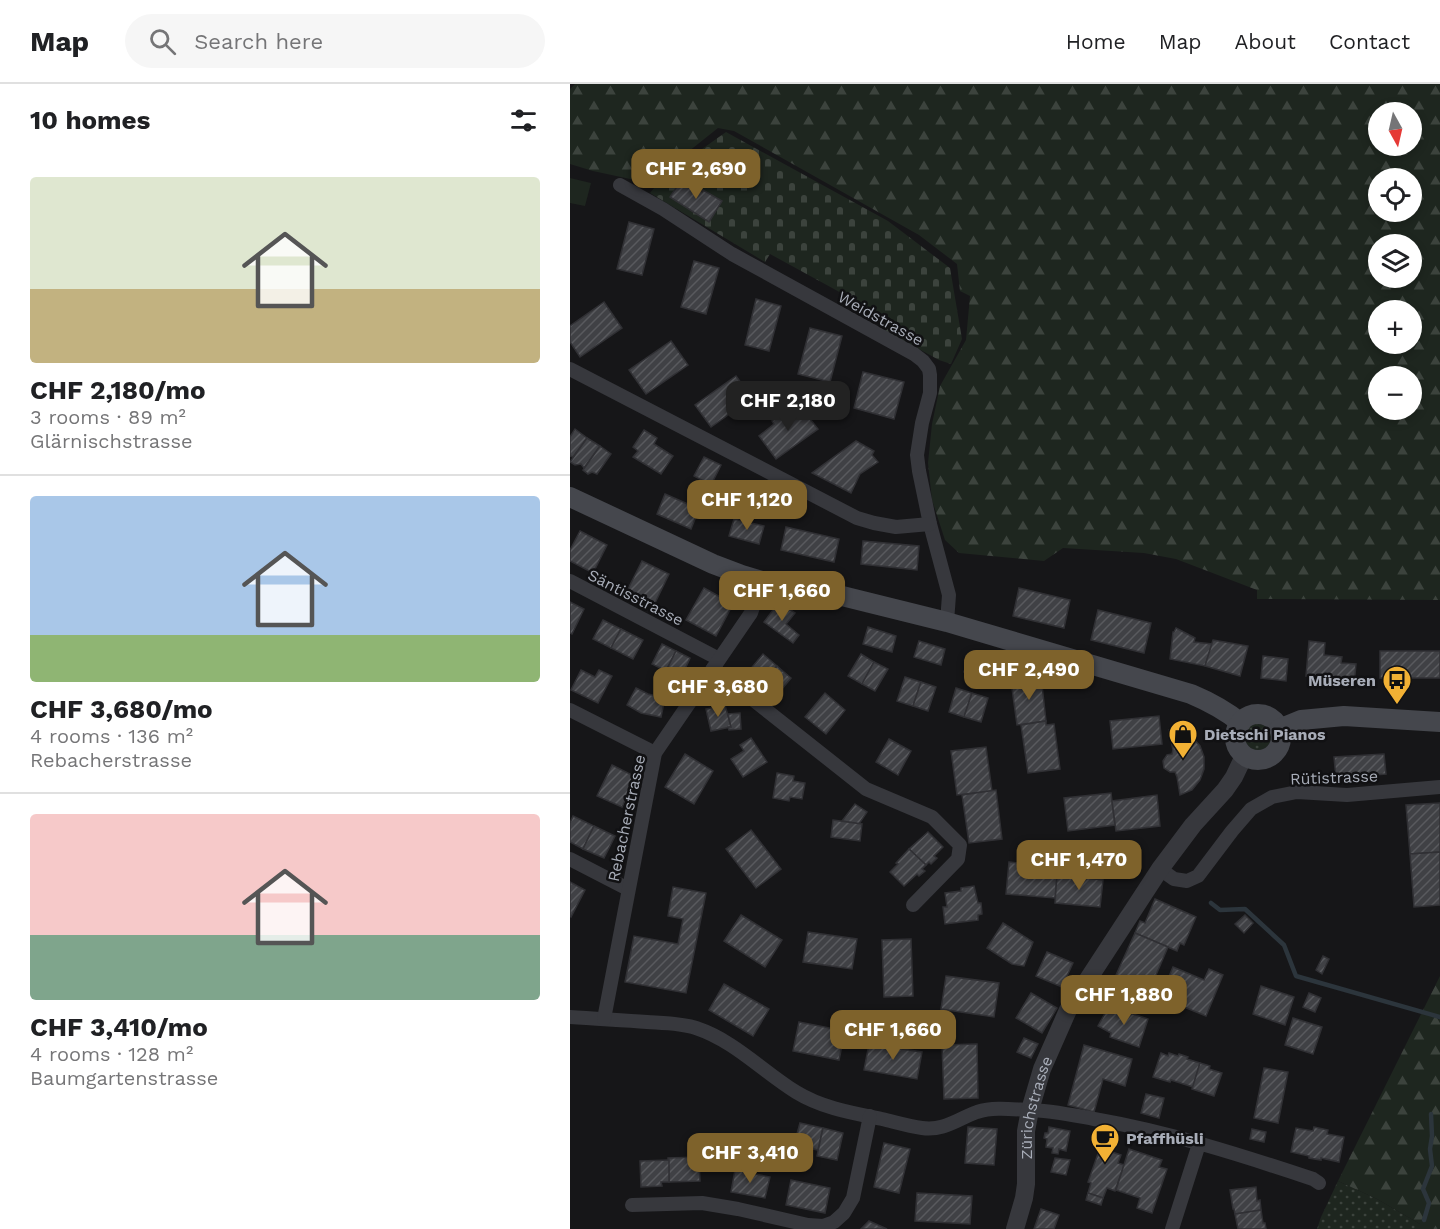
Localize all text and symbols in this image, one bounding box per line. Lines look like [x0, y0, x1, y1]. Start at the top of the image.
search box [125, 14, 545, 68]
text: Map [30, 25, 89, 58]
icon: search [146, 25, 179, 58]
text: Search here [194, 29, 323, 54]
text: Home [1066, 29, 1126, 54]
text: Map [1159, 29, 1202, 54]
text: About [1235, 29, 1296, 54]
text: Contact [1329, 29, 1410, 54]
north arrow [1368, 102, 1422, 156]
map controls [1368, 102, 1422, 420]
icon: filters [507, 104, 540, 137]
text: 10 homes [30, 105, 150, 135]
pin: CHF 2,690 [627, 149, 765, 200]
text: CHF 2,690 [645, 156, 747, 180]
button: locate [1368, 168, 1422, 222]
icon: home [231, 216, 339, 324]
button: layers [1368, 234, 1422, 288]
street label: Weidstrasse [835, 287, 927, 350]
button: + [1368, 300, 1422, 354]
button: − [1368, 366, 1422, 420]
text: CHF 2,180/mo [30, 375, 206, 405]
pin: CHF 2,180 [719, 381, 857, 432]
text: CHF 2,180 [740, 388, 836, 412]
text: 3 rooms · 89 m² [30, 405, 186, 429]
text: Glärnischstrasse [30, 429, 193, 453]
pin: CHF 1,120 [678, 480, 816, 531]
text: CHF 1,120 [701, 487, 793, 511]
icon: home [231, 535, 339, 643]
street label: Säntisstrasse [585, 565, 687, 630]
pin: CHF 1,660 [713, 571, 851, 622]
text: CHF 1,660 [733, 578, 831, 602]
pin: CHF 2,490 [960, 650, 1098, 701]
text: CHF 2,490 [978, 657, 1080, 681]
bus stop icon: Müseren [1381, 664, 1413, 706]
pin: CHF 3,680 [649, 667, 787, 718]
place label: Müseren [1308, 671, 1376, 690]
text: CHF 3,680 [667, 674, 769, 698]
text: CHF 3,680/mo [30, 694, 213, 724]
shop icon: Dietschi Pianos [1167, 718, 1199, 760]
text: 4 rooms · 136 m² [30, 724, 193, 748]
place label: Dietschi Pianos [1204, 725, 1326, 744]
text: Rebacherstrasse [30, 748, 192, 772]
street label: Rebacherstrasse [604, 753, 649, 883]
street label: Rütistrasse [1290, 766, 1378, 789]
pin: CHF 1,470 [1010, 840, 1148, 891]
text: CHF 1,470 [1031, 847, 1127, 871]
icon: home [231, 853, 339, 961]
pin: CHF 1,880 [1055, 975, 1193, 1026]
text: CHF 1,880 [1075, 982, 1173, 1006]
pin: CHF 1,660 [824, 1010, 962, 1061]
text: CHF 3,410/mo [30, 1012, 208, 1042]
text: CHF 1,660 [844, 1017, 942, 1041]
text: 4 rooms · 128 m² [30, 1042, 193, 1066]
street label: Zürichstrasse [1017, 1053, 1057, 1159]
text: Baumgartenstrasse [30, 1066, 218, 1090]
cafe icon: Pfaffhüsli [1089, 1122, 1121, 1164]
place label: Pfaffhüsli [1126, 1129, 1204, 1148]
pin: CHF 3,410 [681, 1133, 819, 1184]
text: CHF 3,410 [701, 1140, 799, 1164]

